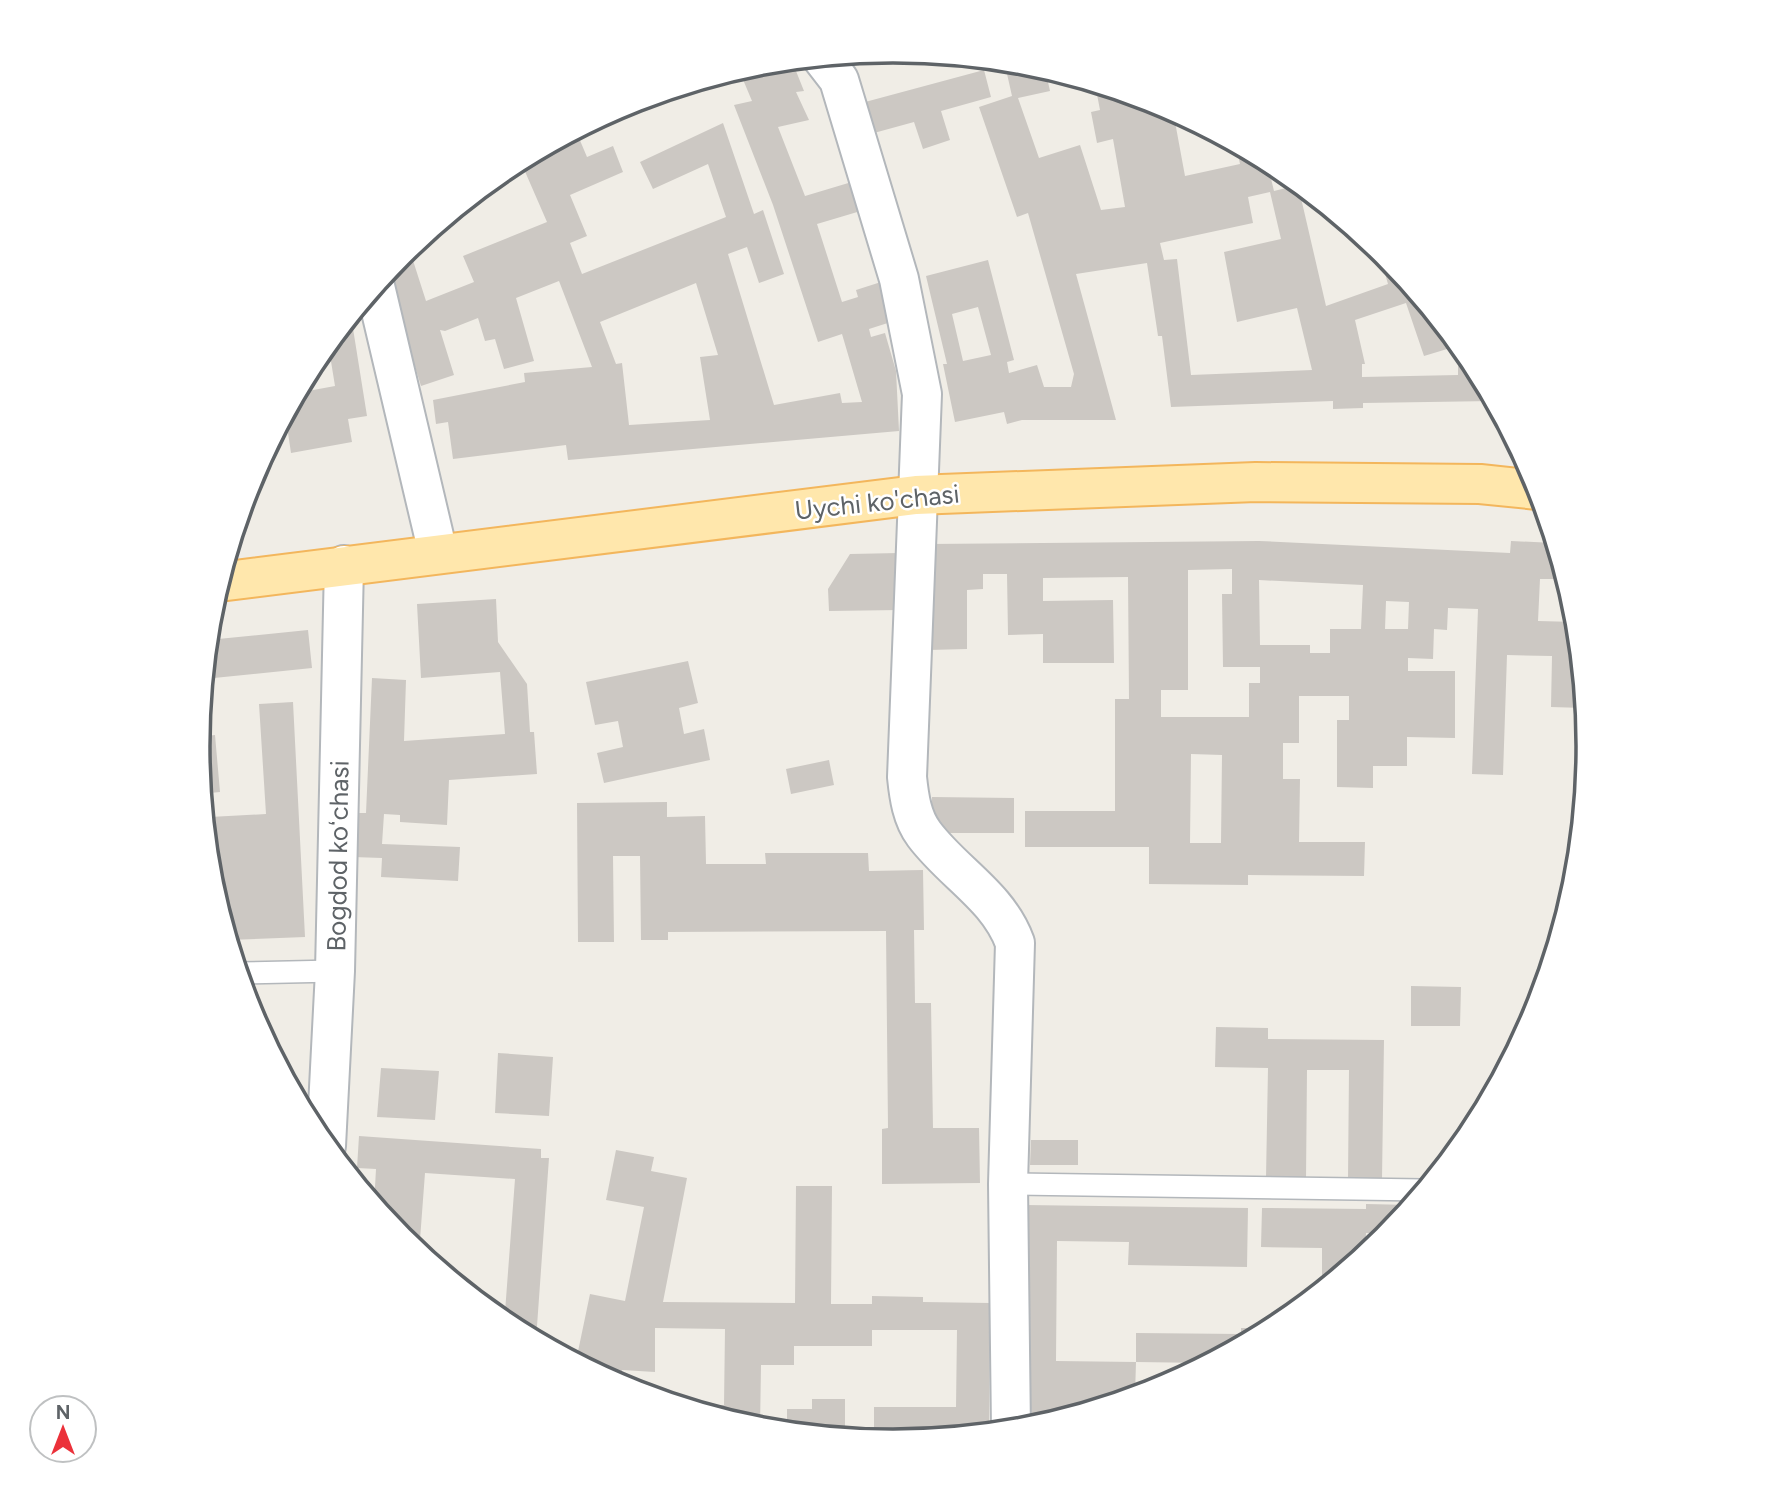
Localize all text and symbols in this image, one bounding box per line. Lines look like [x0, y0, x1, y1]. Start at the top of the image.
street label: Uychi ko'chasi [793, 477, 961, 527]
street label: Bogdod koʻchasi [320, 760, 356, 952]
north arrow [28, 1394, 98, 1464]
text: N [56, 1401, 70, 1424]

